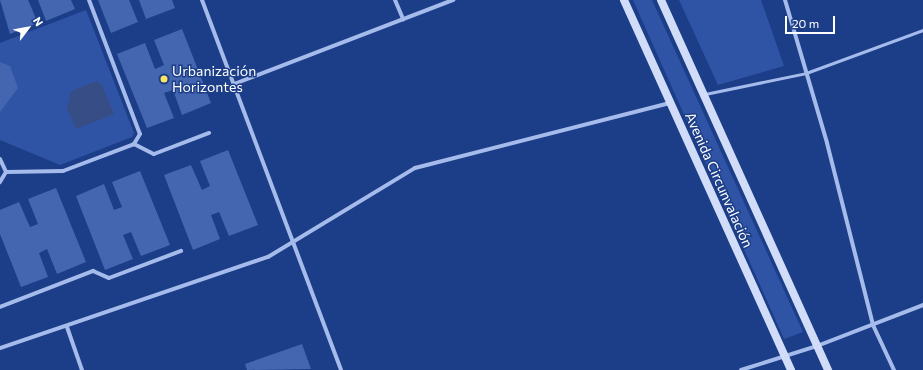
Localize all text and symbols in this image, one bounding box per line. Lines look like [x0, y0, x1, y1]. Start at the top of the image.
north arrow [8, 8, 48, 48]
scale bar [787, 8, 837, 34]
text: N [31, 14, 46, 28]
text: 20 m [792, 16, 819, 30]
place label: Urbanización Horizontes [172, 63, 256, 96]
marker: Urbanización Horizontes [159, 74, 169, 84]
street label: Avenida Circunvalación [682, 110, 756, 250]

